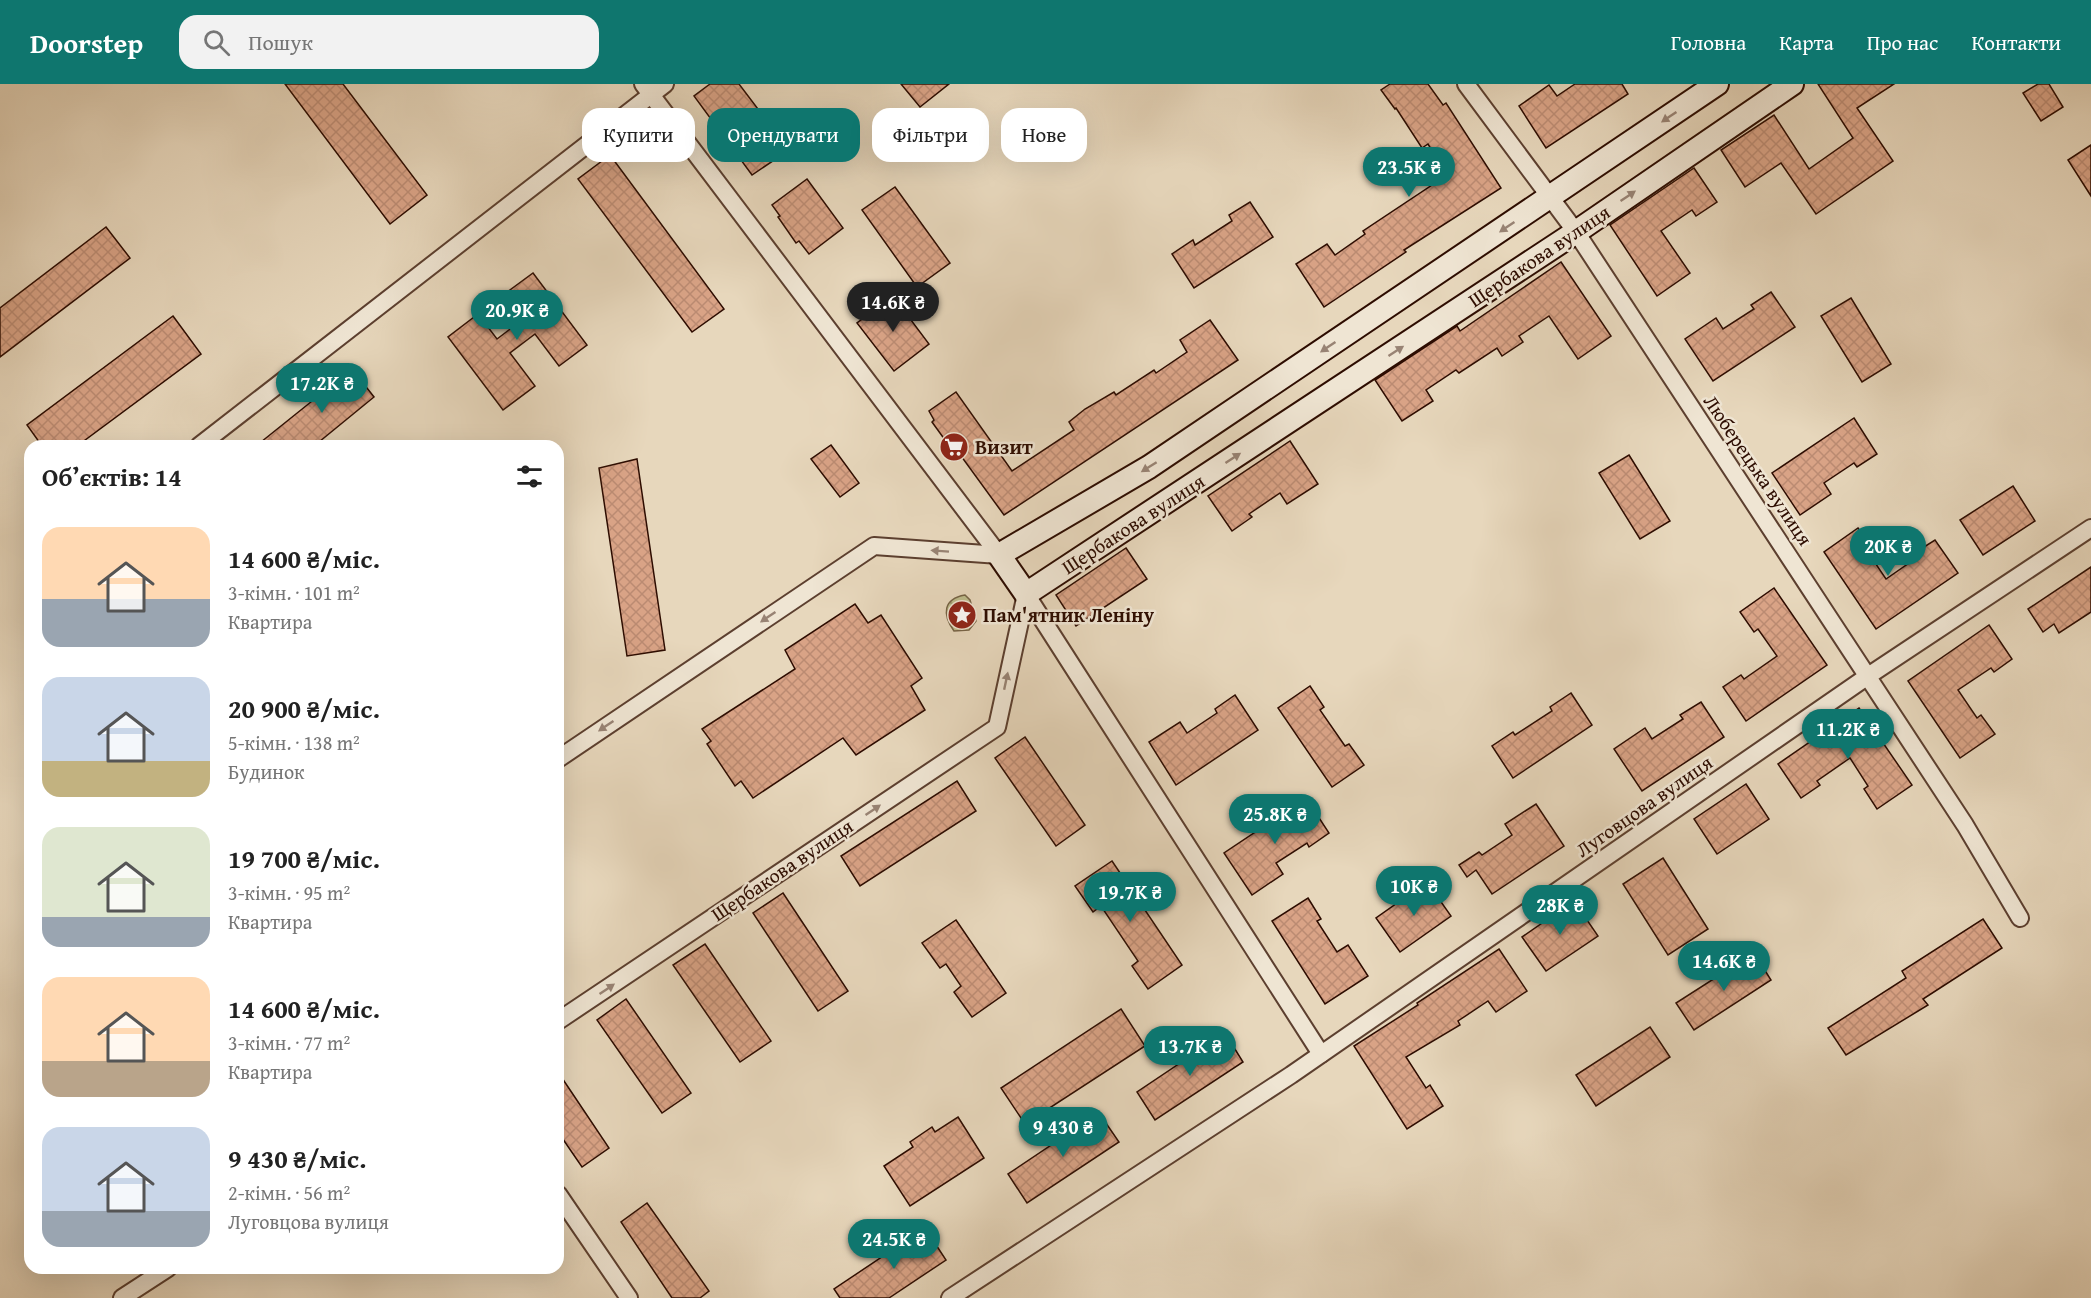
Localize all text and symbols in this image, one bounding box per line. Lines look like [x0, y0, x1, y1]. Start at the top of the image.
search box [179, 15, 599, 69]
text: Doorstep [30, 22, 143, 63]
icon: search [200, 26, 233, 59]
text: Пошук [248, 26, 313, 58]
text: Головна [1671, 27, 1746, 58]
text: Карта [1779, 27, 1834, 58]
text: Про нас [1867, 27, 1938, 58]
text: Контакти [1971, 27, 2061, 58]
chip: Купити [582, 108, 695, 162]
chip: Орендувати [707, 108, 860, 162]
chip: Фільтри [872, 108, 989, 162]
chip: Нове [1001, 108, 1087, 162]
one-way arrow [1661, 111, 1677, 123]
pin: 23.5K ₴ [1354, 147, 1464, 198]
text: 23.5K ₴ [1377, 152, 1441, 181]
one-way arrow [1620, 191, 1636, 202]
street label: Щербакова вулиця [1462, 197, 1615, 314]
one-way arrow [1500, 221, 1516, 233]
pin: 14.6K ₴ [838, 282, 948, 333]
text: 14.6K ₴ [861, 287, 925, 316]
pin: 20.9K ₴ [462, 290, 572, 341]
text: 20.9K ₴ [485, 295, 549, 324]
one-way arrow [1320, 341, 1336, 352]
one-way arrow [1387, 345, 1403, 357]
pin: 17.2K ₴ [267, 363, 377, 414]
text: 17.2K ₴ [290, 368, 354, 397]
street label: Люберецька вулиця [1697, 388, 1820, 551]
supermarket icon: Визит [938, 431, 970, 463]
place label: Визит [975, 432, 1033, 461]
one-way arrow [1225, 453, 1241, 464]
text: Об’єктів: 14 [42, 457, 182, 496]
icon: filters [513, 460, 546, 493]
one-way arrow [1140, 462, 1157, 473]
street label: Щербакова вулиця [1055, 466, 1210, 581]
pin: 20K ₴ [1846, 526, 1930, 577]
text: 20K ₴ [1864, 531, 1912, 560]
text: 14 600 ₴/міс. [228, 539, 380, 578]
one-way arrow [931, 546, 950, 556]
icon: home [90, 551, 162, 623]
text: 3-кімн. · 101 m² [228, 578, 360, 607]
place icon: Пам'ятник Леніну [946, 599, 978, 631]
place label: Пам'ятник Леніну [983, 600, 1154, 629]
text: Квартира [228, 607, 312, 636]
one-way arrow [759, 612, 776, 623]
one-way arrow [1002, 672, 1012, 691]
text: 20 900 ₴/міс. [228, 689, 380, 728]
icon: home [90, 701, 162, 773]
pin: 11.2K ₴ [1793, 709, 1903, 760]
text: 11.2K ₴ [1816, 714, 1880, 743]
one-way arrow [598, 720, 614, 732]
text: 5-кімн. · 138 m² [228, 728, 360, 757]
street label: Луговцова вулиця [1569, 748, 1718, 864]
text: Будинок [228, 757, 305, 786]
pin: 25.8K ₴ [1220, 794, 1330, 845]
text: 25.8K ₴ [1243, 799, 1307, 828]
one-way arrow [865, 804, 881, 815]
street label: Щербакова вулиця [705, 811, 858, 928]
text: 19 700 ₴/міс. [228, 839, 380, 878]
icon: home [90, 851, 162, 923]
pin: 10K ₴ [1372, 866, 1456, 917]
text: 10K ₴ [1390, 871, 1438, 900]
pin: 19.7K ₴ [1075, 872, 1185, 923]
text: 19.7K ₴ [1098, 877, 1162, 906]
text: 3-кімн. · 95 m² [228, 878, 350, 907]
pin: 28K ₴ [1518, 885, 1602, 936]
text: 28K ₴ [1536, 890, 1584, 919]
text: Квартира [228, 907, 312, 936]
pin: 14.6K ₴ [1669, 941, 1779, 992]
text: 14.6K ₴ [1692, 946, 1756, 975]
one-way arrow [598, 983, 615, 994]
text: 14 600 ₴/міс. [228, 989, 380, 1028]
icon: home [90, 1001, 162, 1073]
pin: 13.7K ₴ [1135, 1026, 1245, 1077]
text: 3-кімн. · 77 m² [228, 1028, 350, 1057]
text: 13.7K ₴ [1158, 1031, 1222, 1060]
text: Квартира [228, 1057, 312, 1086]
pin: 9 430 ₴ [1008, 1107, 1118, 1158]
text: 9 430 ₴ [1033, 1112, 1093, 1141]
text: 9 430 ₴/міс. [228, 1139, 366, 1178]
icon: home [90, 1151, 162, 1223]
text: 2-кімн. · 56 m² [228, 1178, 350, 1207]
text: Луговцова вулиця [228, 1207, 389, 1236]
pin: 24.5K ₴ [839, 1219, 949, 1270]
text: 24.5K ₴ [862, 1224, 926, 1253]

